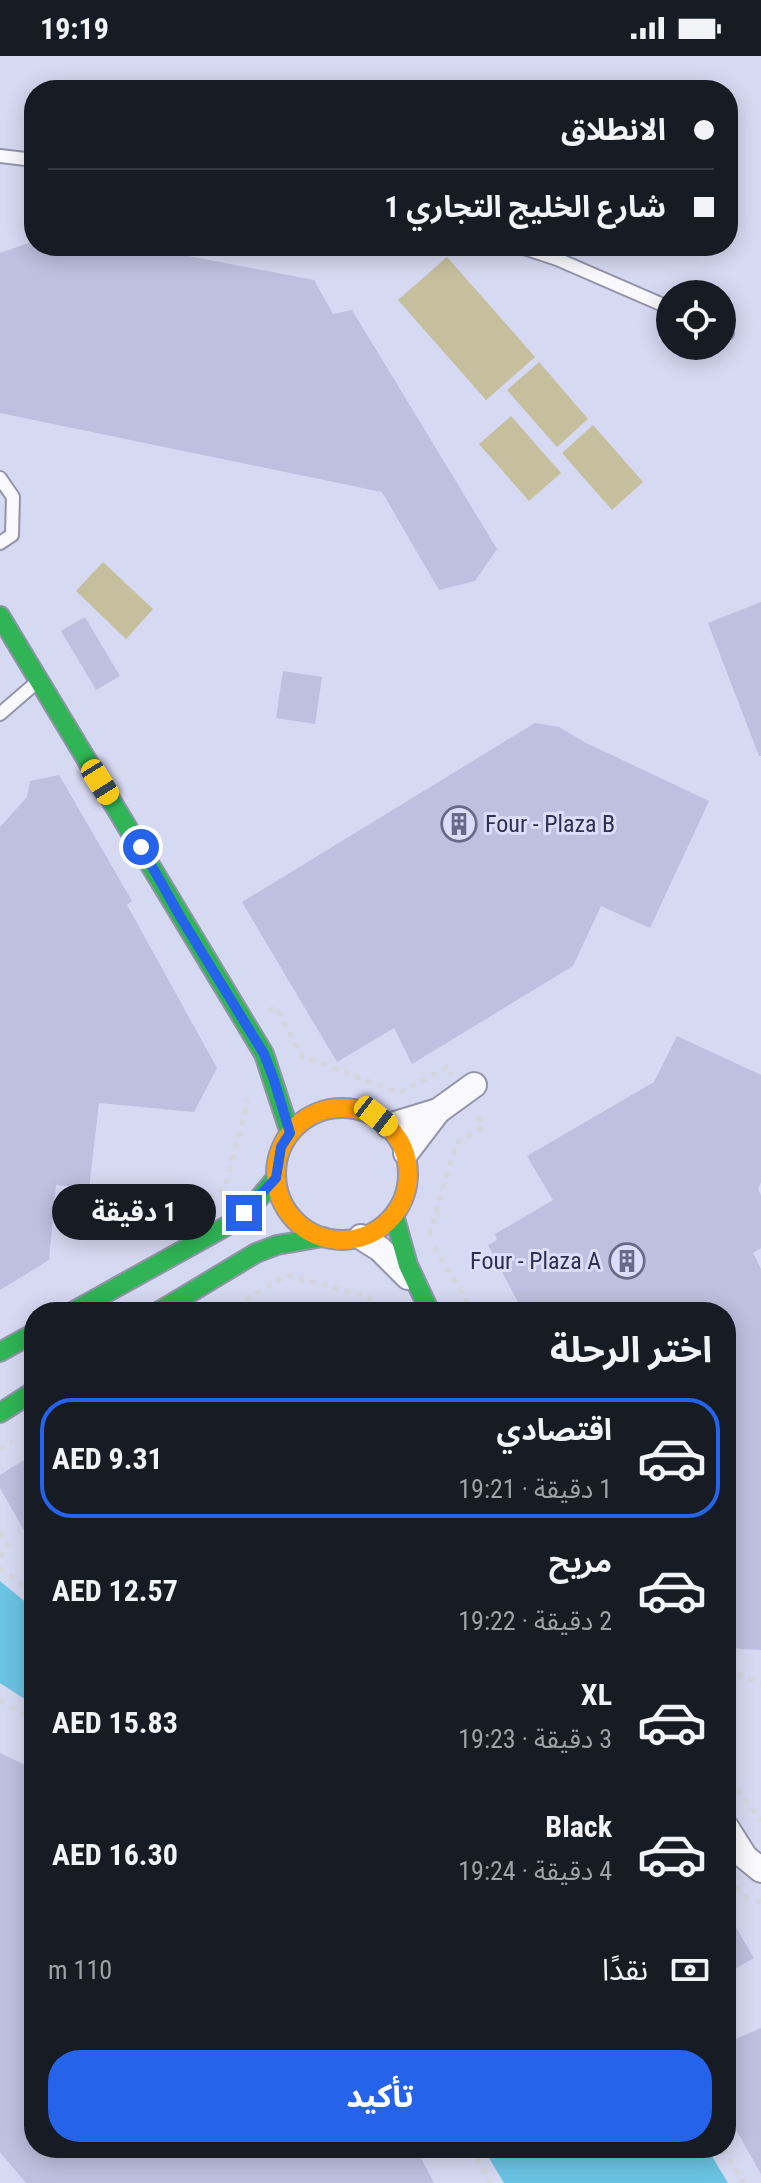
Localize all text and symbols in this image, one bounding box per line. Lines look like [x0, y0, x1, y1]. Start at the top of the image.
text: 19:19 [40, 11, 109, 46]
text: الانطلاق [561, 112, 666, 147]
text: شارع الخليج التجاري 1 [384, 189, 666, 224]
map controls [656, 280, 736, 360]
button: locate [656, 280, 736, 360]
car [77, 755, 123, 809]
building icon: Four - Plaza B [440, 805, 478, 843]
place label: Four - Plaza B [485, 810, 615, 838]
route start [123, 829, 159, 865]
car [350, 1092, 402, 1140]
callout: 1 دقيقة [52, 1185, 216, 1241]
route end [226, 1195, 262, 1231]
text: 1 دقيقة [92, 1197, 176, 1227]
building icon: Four - Plaza A [608, 1242, 646, 1280]
place label: Four - Plaza A [470, 1247, 601, 1275]
text: اختر الرحلة [550, 1329, 712, 1371]
text: اقتصادي [497, 1412, 612, 1447]
icon: car [636, 1422, 708, 1494]
text: AED 9.31 [52, 1441, 163, 1476]
text: 1 دقيقة · 19:21 [458, 1474, 612, 1504]
text: مريح [549, 1544, 612, 1579]
icon: car [636, 1554, 708, 1626]
text: AED 12.57 [52, 1573, 178, 1608]
text: 2 دقيقة · 19:22 [458, 1606, 612, 1636]
text: XL [581, 1677, 612, 1712]
icon: car [636, 1686, 708, 1758]
text: AED 15.83 [52, 1705, 178, 1740]
text: 3 دقيقة · 19:23 [458, 1724, 612, 1754]
text: Black [545, 1809, 612, 1844]
icon: car [636, 1818, 708, 1890]
text: AED 16.30 [52, 1837, 178, 1872]
text: 4 دقيقة · 19:24 [458, 1856, 612, 1886]
icon: cash [668, 1948, 712, 1992]
text: نقدًا [602, 1952, 648, 1987]
text: 110 m [48, 1955, 112, 1985]
button: تأكيد [48, 2050, 712, 2142]

